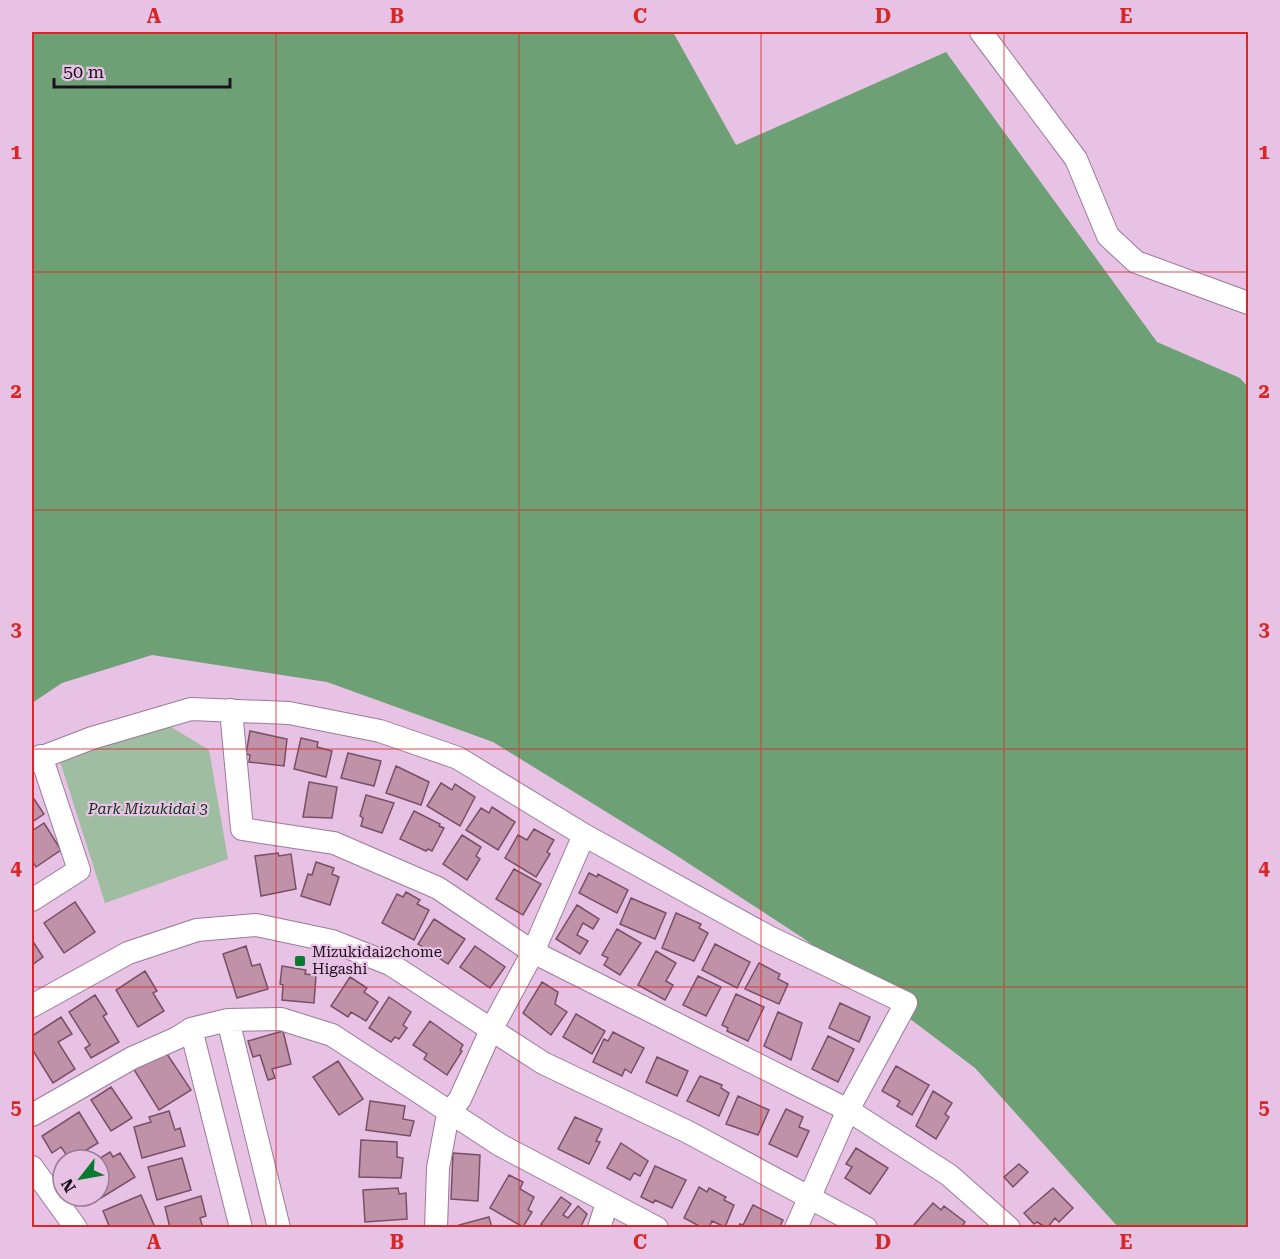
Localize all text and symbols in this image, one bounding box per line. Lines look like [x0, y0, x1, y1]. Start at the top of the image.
text: A [147, 4, 162, 28]
text: B [390, 4, 404, 28]
text: C [633, 4, 647, 28]
text: D [875, 4, 891, 28]
text: E [1120, 4, 1133, 28]
scale bar [54, 51, 230, 89]
text: 50 m [63, 61, 104, 82]
text: 1 [10, 140, 22, 164]
text: 1 [1258, 140, 1270, 164]
text: 2 [10, 379, 22, 403]
text: 2 [1258, 379, 1270, 403]
text: 3 [10, 617, 22, 641]
text: 3 [1258, 617, 1270, 641]
park label: Park Mizukidai 3 [87, 800, 208, 818]
text: 4 [10, 856, 22, 880]
text: 4 [1258, 856, 1270, 880]
place label: Mizukidai2chome Higashi [312, 943, 442, 978]
marker: Mizukidai2chome Higashi [293, 954, 307, 968]
text: 5 [10, 1095, 22, 1119]
text: 5 [1258, 1095, 1270, 1119]
north arrow [51, 1148, 111, 1208]
text: N [57, 1175, 80, 1196]
text: A [147, 1230, 162, 1254]
text: B [390, 1230, 404, 1254]
text: C [633, 1230, 647, 1254]
text: D [875, 1230, 891, 1254]
text: E [1120, 1230, 1133, 1254]

